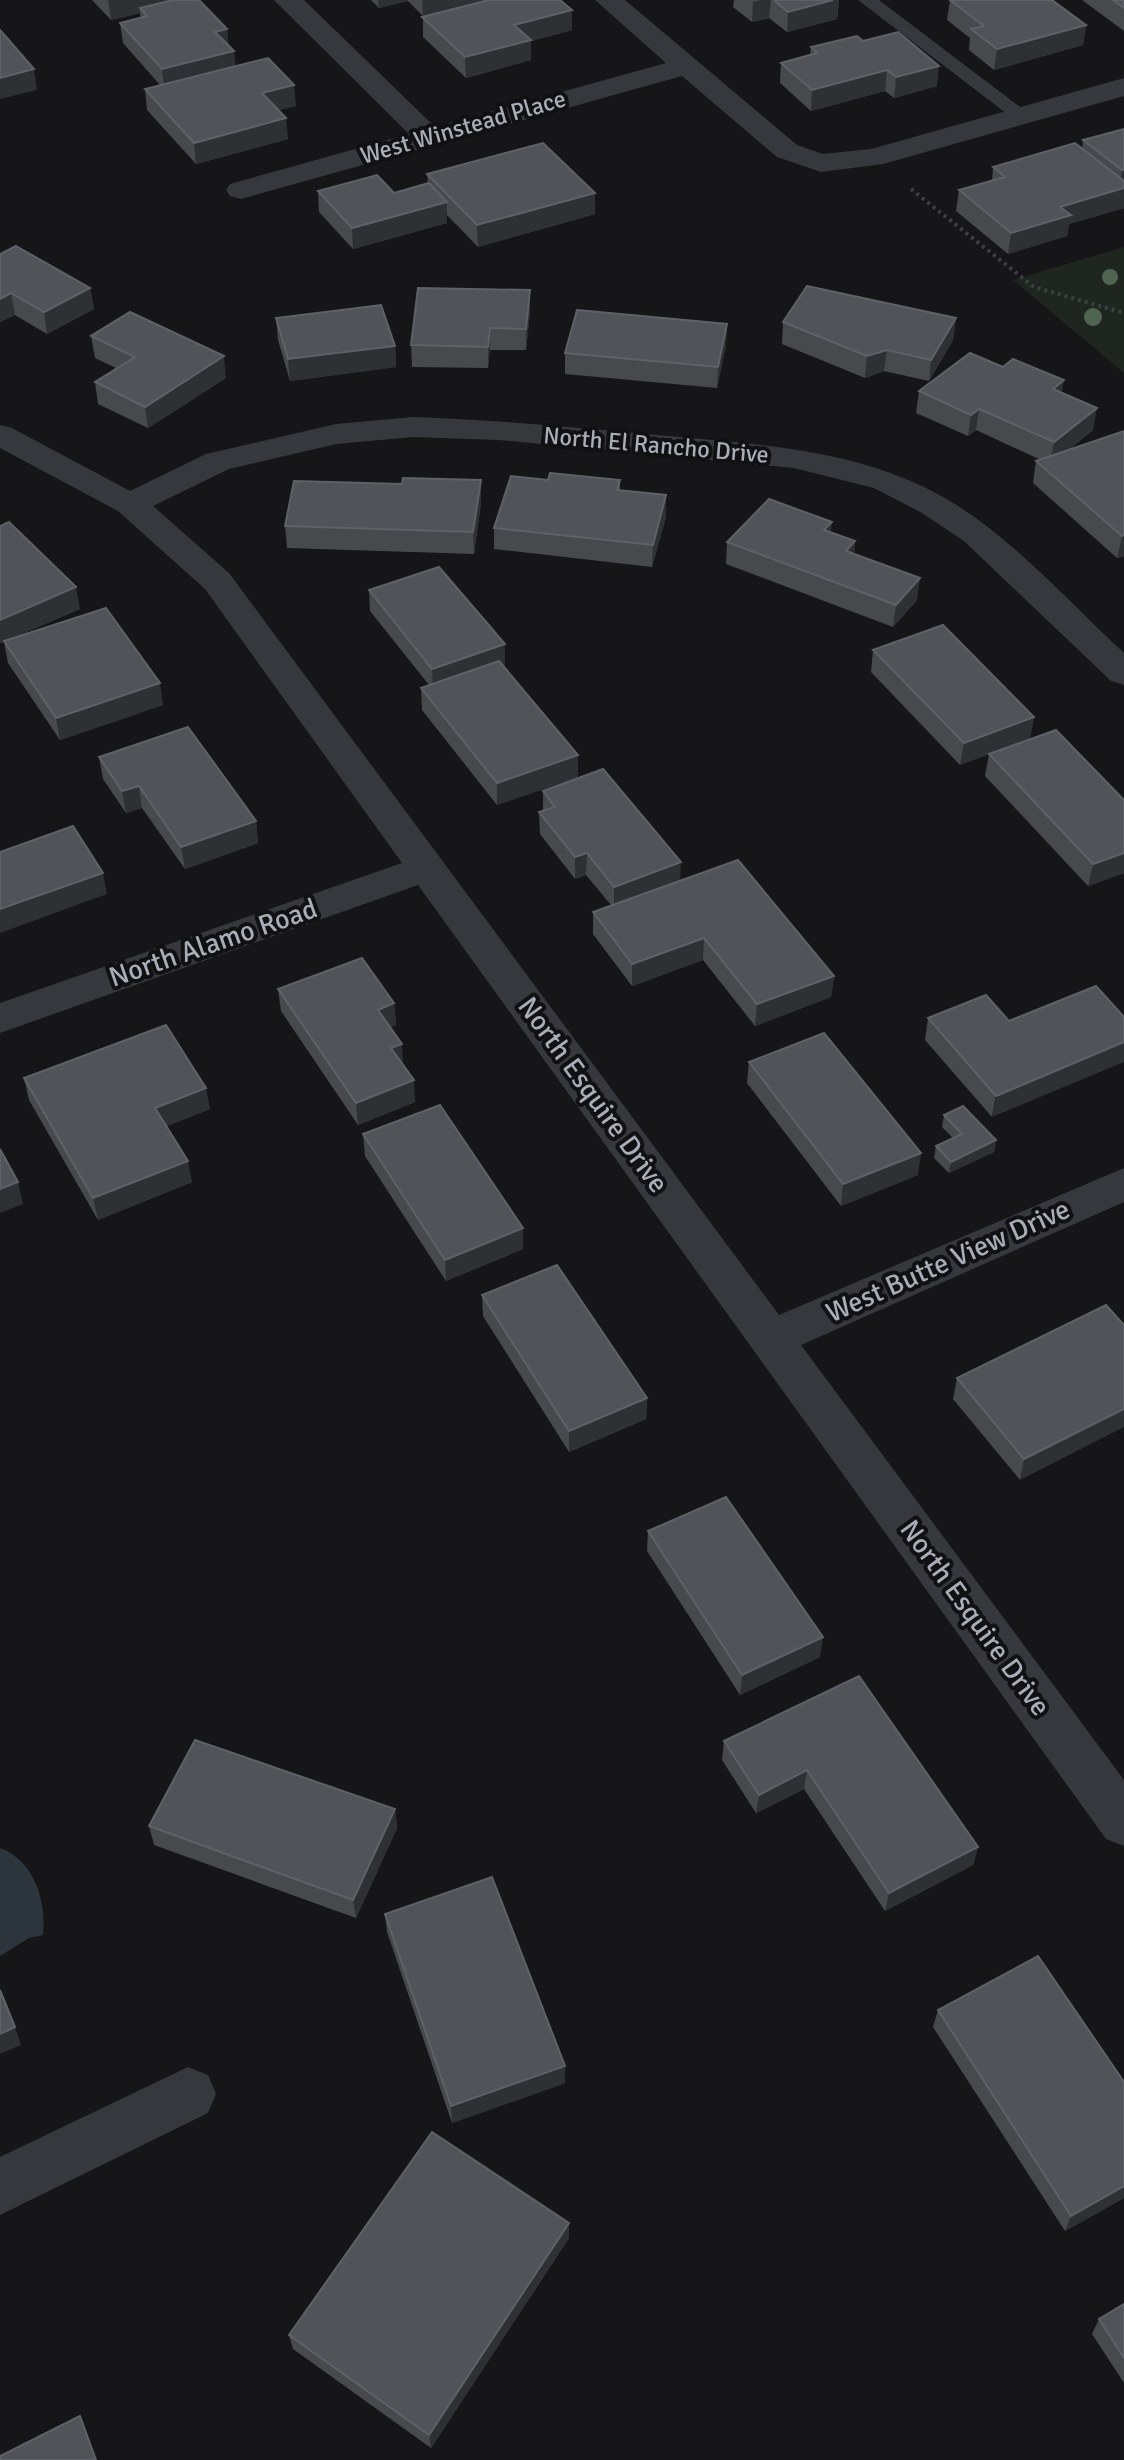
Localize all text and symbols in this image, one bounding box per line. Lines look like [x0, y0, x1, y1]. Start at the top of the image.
street label: West Winstead Place [357, 83, 569, 171]
street label: North El Rancho Drive [542, 420, 770, 470]
street label: North Alamo Road [104, 891, 322, 995]
street label: North Esquire Drive [510, 990, 676, 1200]
street label: West Butte View Drive [821, 1192, 1075, 1330]
street label: North Esquire Drive [892, 1513, 1058, 1723]

